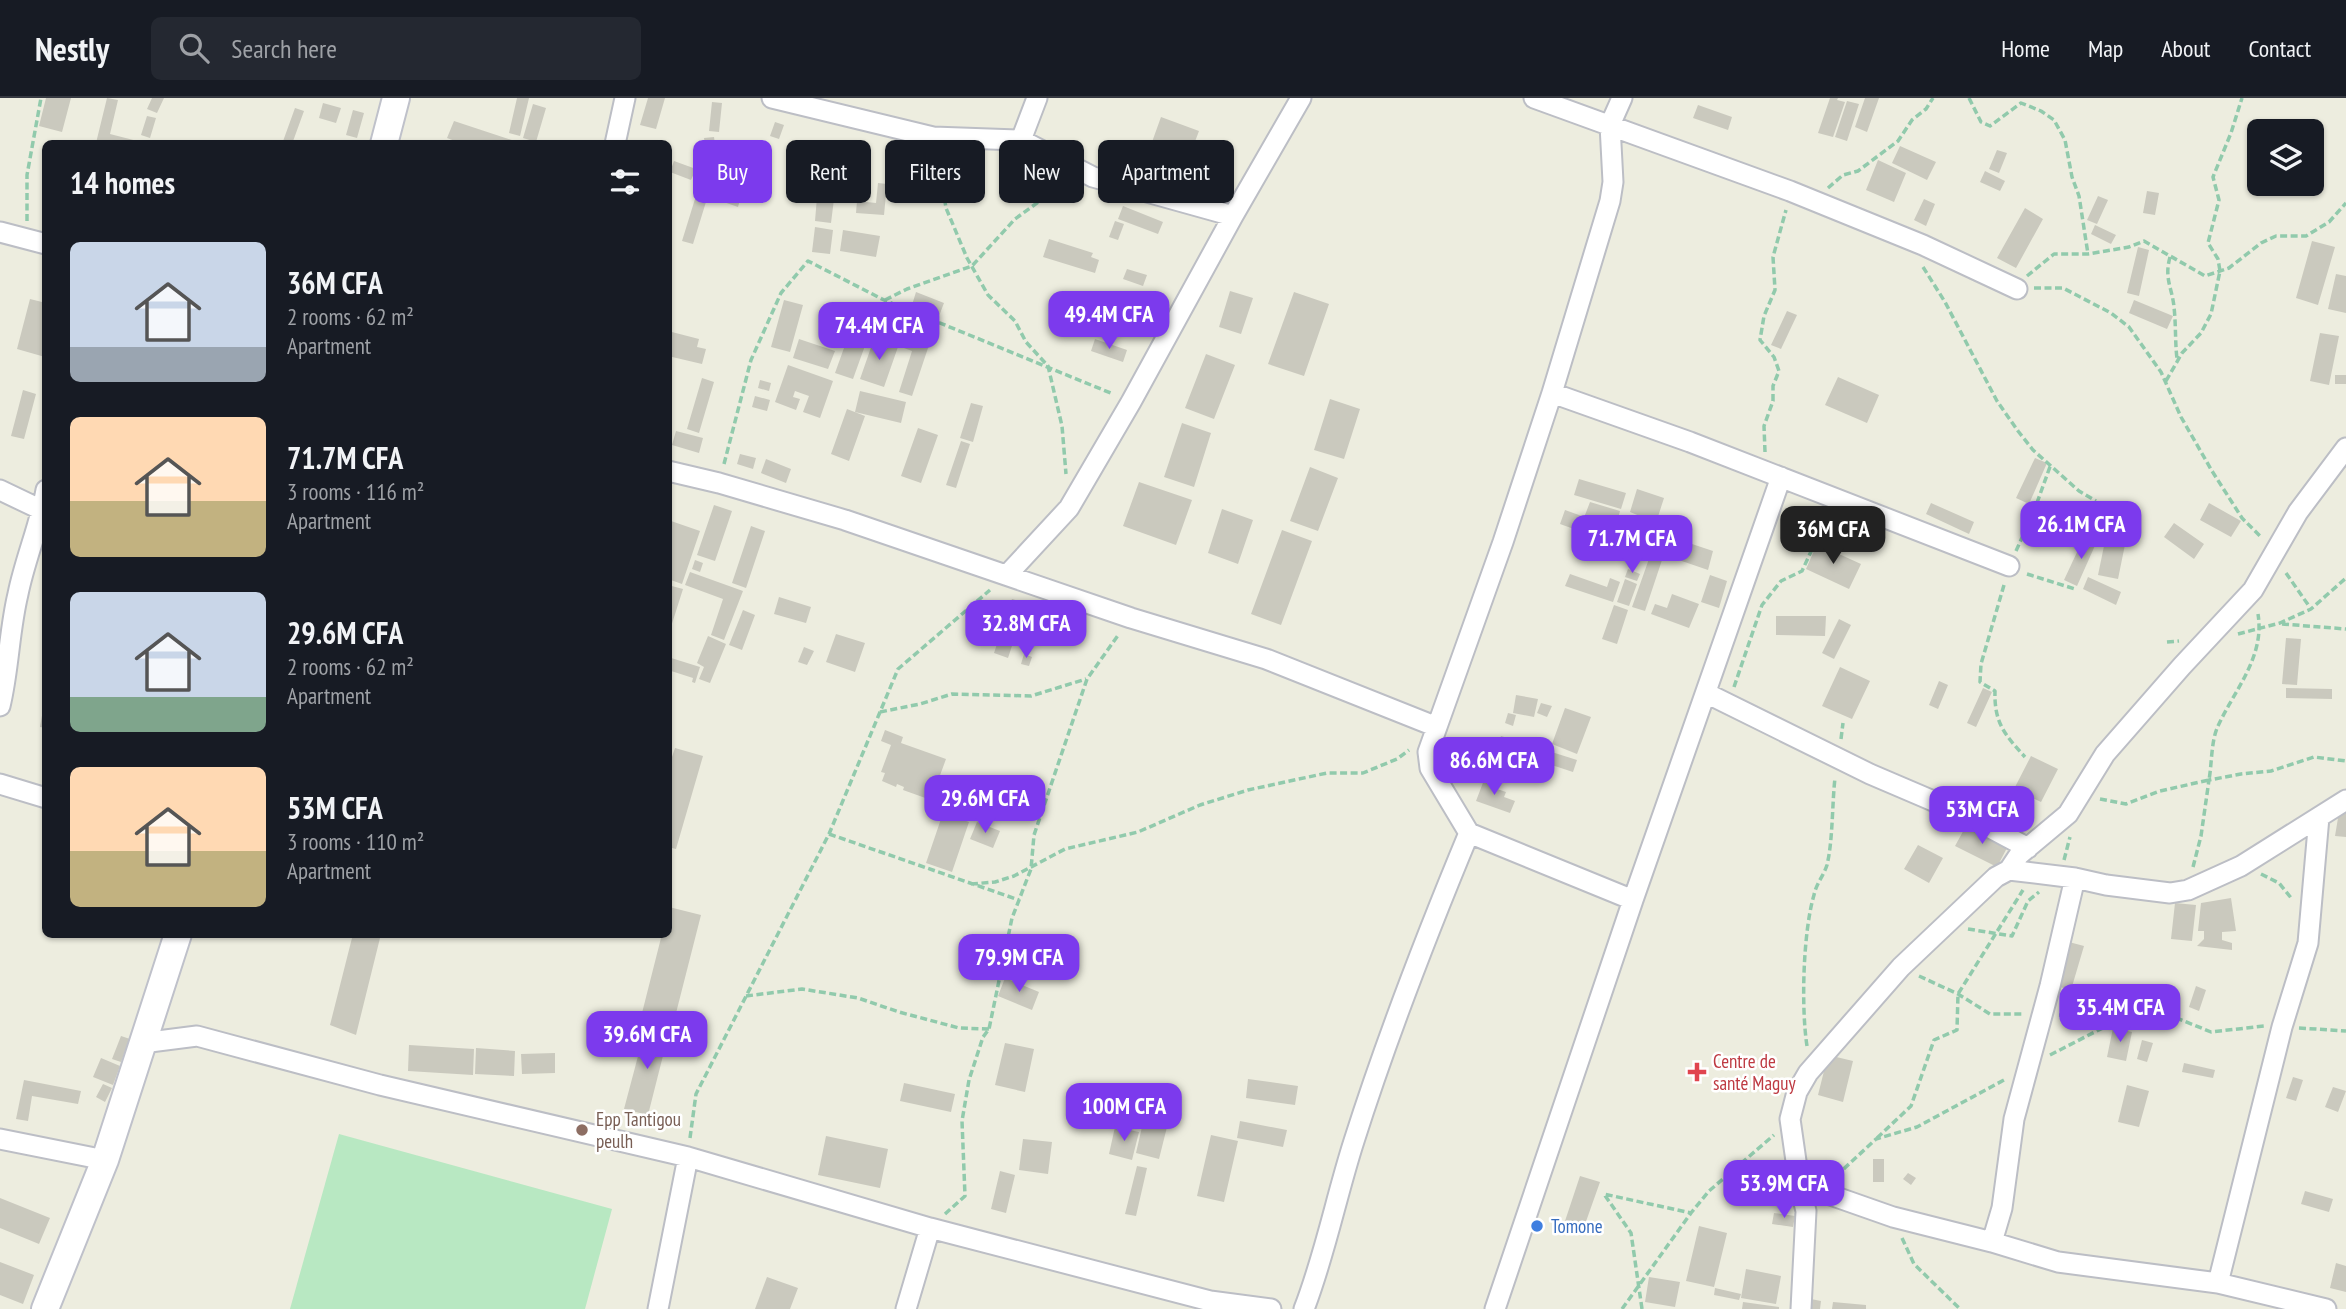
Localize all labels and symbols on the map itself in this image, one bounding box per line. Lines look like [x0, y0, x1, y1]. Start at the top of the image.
pin: 49.4M CFA [1029, 292, 1189, 351]
pin: 74.4M CFA [799, 302, 959, 362]
pin: 26.1M CFA [2001, 502, 2161, 561]
pin: 36M CFA [1768, 506, 1898, 566]
pin: 71.7M CFA [1552, 516, 1712, 575]
pin: 32.8M CFA [946, 601, 1106, 660]
pin: 86.6M CFA [1414, 738, 1574, 797]
pin: 29.6M CFA [905, 776, 1065, 835]
pin: 53M CFA [1917, 786, 2047, 846]
pin: 79.9M CFA [939, 934, 1099, 994]
pin: 35.4M CFA [2040, 984, 2200, 1044]
pin: 39.6M CFA [567, 1012, 727, 1071]
place label: Centre de santé Maguy [1713, 1049, 1796, 1095]
marker: Centre de santé Maguy [1687, 1062, 1707, 1082]
pin: 100M CFA [1052, 1084, 1196, 1143]
place label: Epp Tantigou peulh [596, 1107, 681, 1153]
marker: Epp Tantigou peulh [574, 1122, 590, 1138]
pin: 53.9M CFA [1704, 1160, 1864, 1220]
place label: Tomone [1551, 1214, 1603, 1238]
marker: Tomone [1529, 1218, 1545, 1234]

